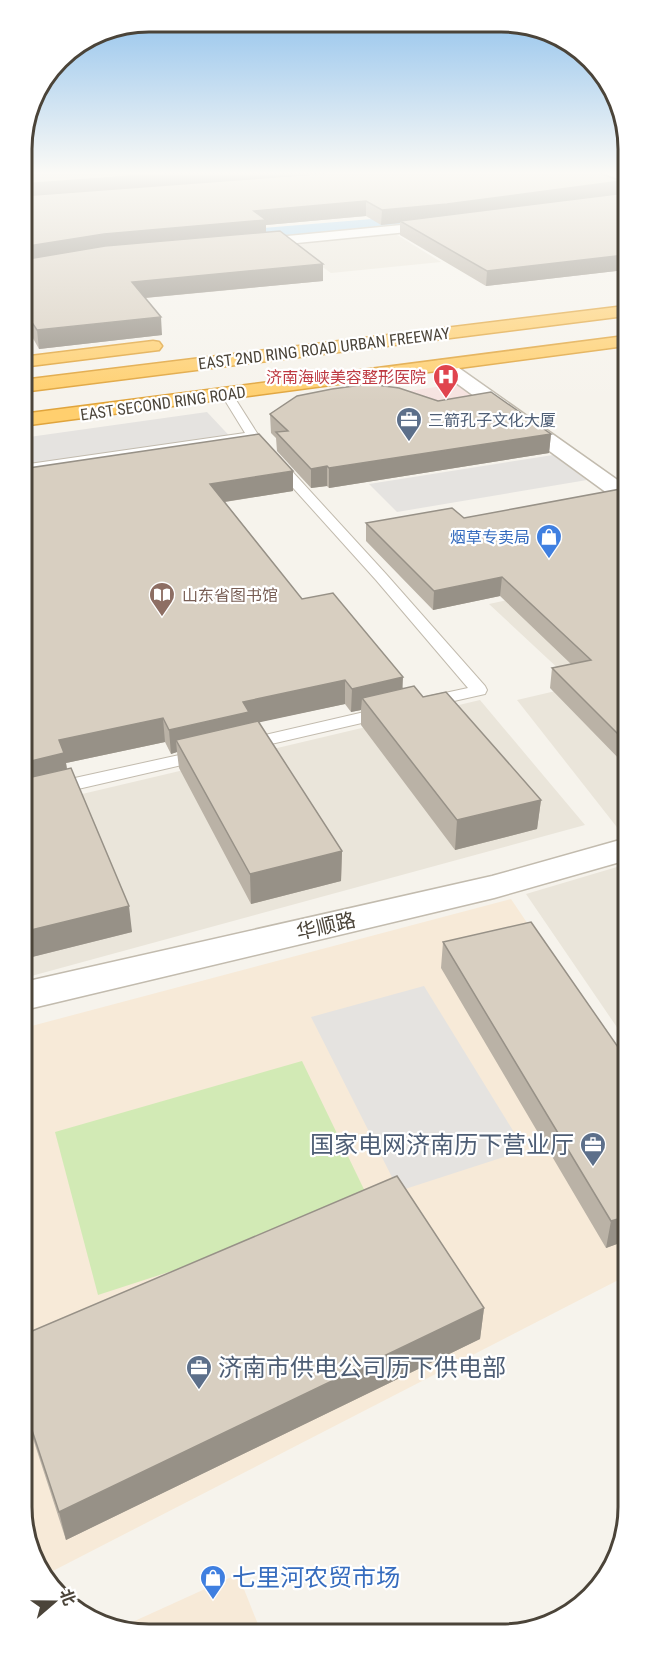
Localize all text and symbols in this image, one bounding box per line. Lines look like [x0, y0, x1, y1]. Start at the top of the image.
street label: EAST 2ND RING ROAD URBAN FREEWAY [197, 324, 451, 373]
hospital icon: 济南海峡美容整形医院 [431, 362, 461, 400]
place label: 济南海峡美容整形医院 [266, 368, 426, 387]
street label: EAST SECOND RING ROAD [79, 382, 247, 424]
office icon: 三箭孔子文化大厦 [394, 405, 424, 443]
place label: 三箭孔子文化大厦 [428, 411, 556, 430]
shop icon: 烟草专卖局 [534, 522, 564, 560]
place label: 烟草专卖局 [450, 528, 530, 547]
library icon: 山东省图书馆 [147, 580, 177, 618]
place label: 山东省图书馆 [182, 586, 278, 605]
street label: 华顺路 [294, 908, 358, 944]
office icon: 国家电网济南历下营业厅 [578, 1130, 608, 1168]
place label: 国家电网济南历下营业厅 [310, 1131, 574, 1159]
office icon: 济南市供电公司历下供电部 [184, 1353, 214, 1391]
place label: 济南市供电公司历下供电部 [218, 1354, 506, 1382]
shop icon: 七里河农贸市场 [198, 1563, 228, 1601]
place label: 七里河农贸市场 [232, 1564, 400, 1592]
north arrow [24, 1572, 84, 1632]
text: 北 [56, 1586, 79, 1608]

